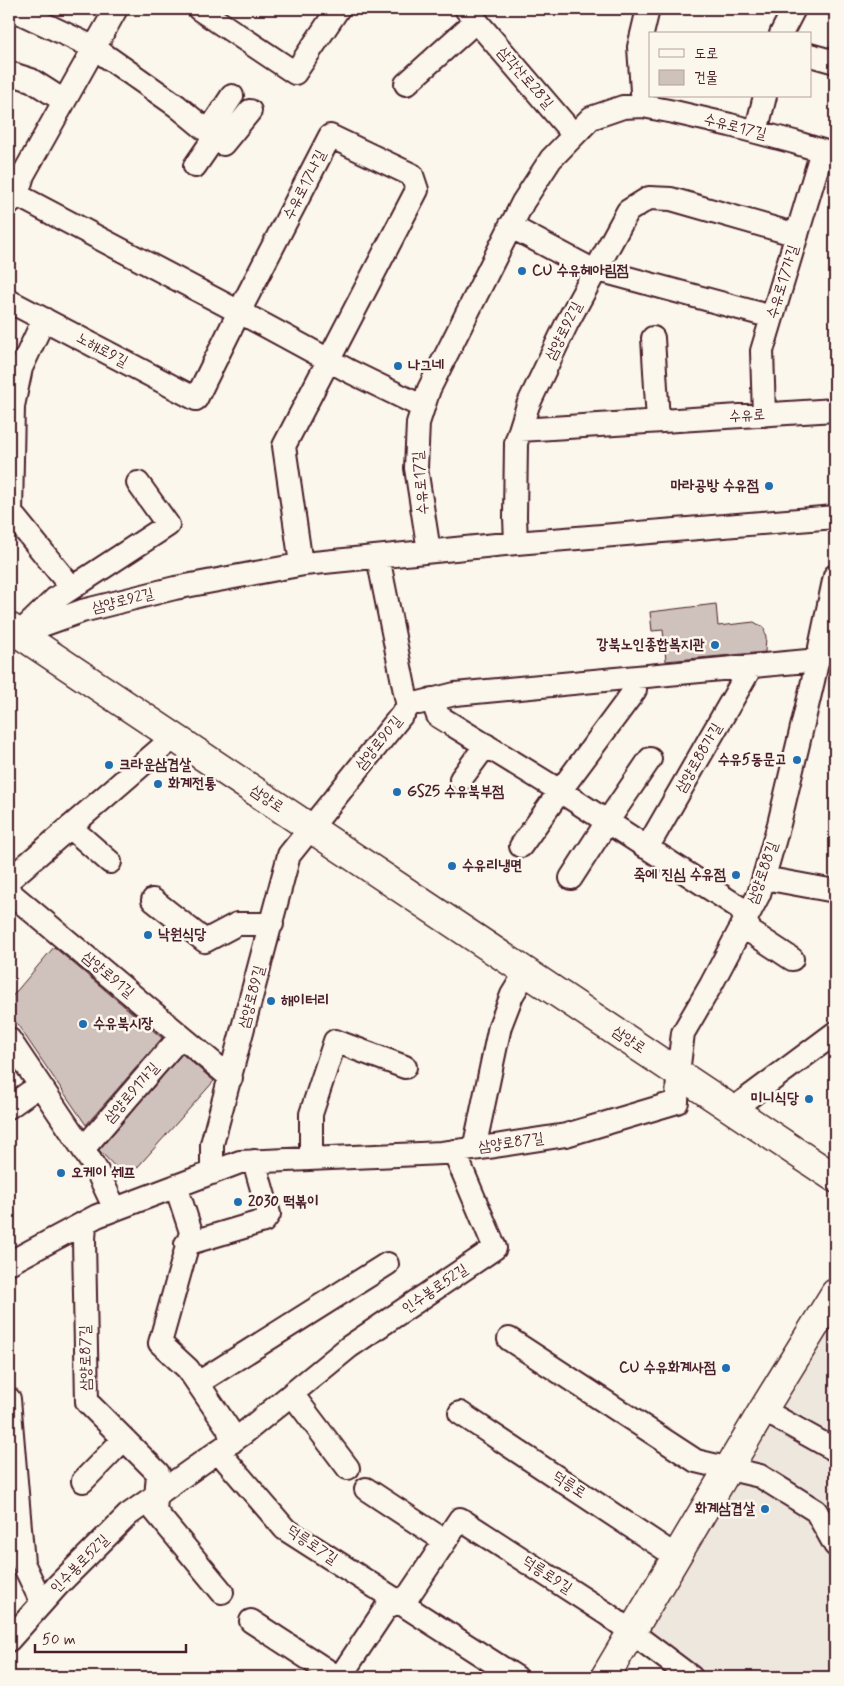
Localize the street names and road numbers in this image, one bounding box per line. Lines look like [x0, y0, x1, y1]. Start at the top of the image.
street label: 삼각산로28길 [492, 43, 558, 113]
street label: 수유로17길 [701, 110, 769, 144]
street label: 수유로17나길 [279, 147, 331, 223]
street label: 수유로17가길 [762, 243, 804, 321]
street label: 삼양로92길 [541, 298, 587, 364]
street label: 노해로9길 [73, 328, 131, 372]
street label: 수유로 [728, 405, 766, 427]
street label: 수유로17길 [408, 450, 434, 516]
street label: 삼양로92길 [90, 584, 156, 618]
street label: 삼양로90길 [351, 712, 407, 774]
street label: 삼양로88가길 [671, 720, 727, 796]
street label: 삼양로 [246, 781, 288, 817]
street label: 삼양로88길 [743, 839, 783, 907]
street label: 삼양로91길 [78, 947, 138, 1003]
street label: 삼양로89길 [234, 963, 270, 1031]
street label: 삼양로 [608, 1022, 650, 1058]
street label: 삼양로91가길 [100, 1058, 164, 1128]
street label: 삼양로87길 [477, 1129, 545, 1157]
street label: 인수봉로52길 [398, 1260, 472, 1318]
street label: 삼양로87길 [75, 1325, 97, 1391]
street label: 덕릉로 [548, 1467, 590, 1503]
street label: 덕릉로7길 [283, 1521, 341, 1569]
street label: 인수봉로52길 [46, 1530, 114, 1598]
street label: 덕릉로9길 [518, 1551, 576, 1599]

